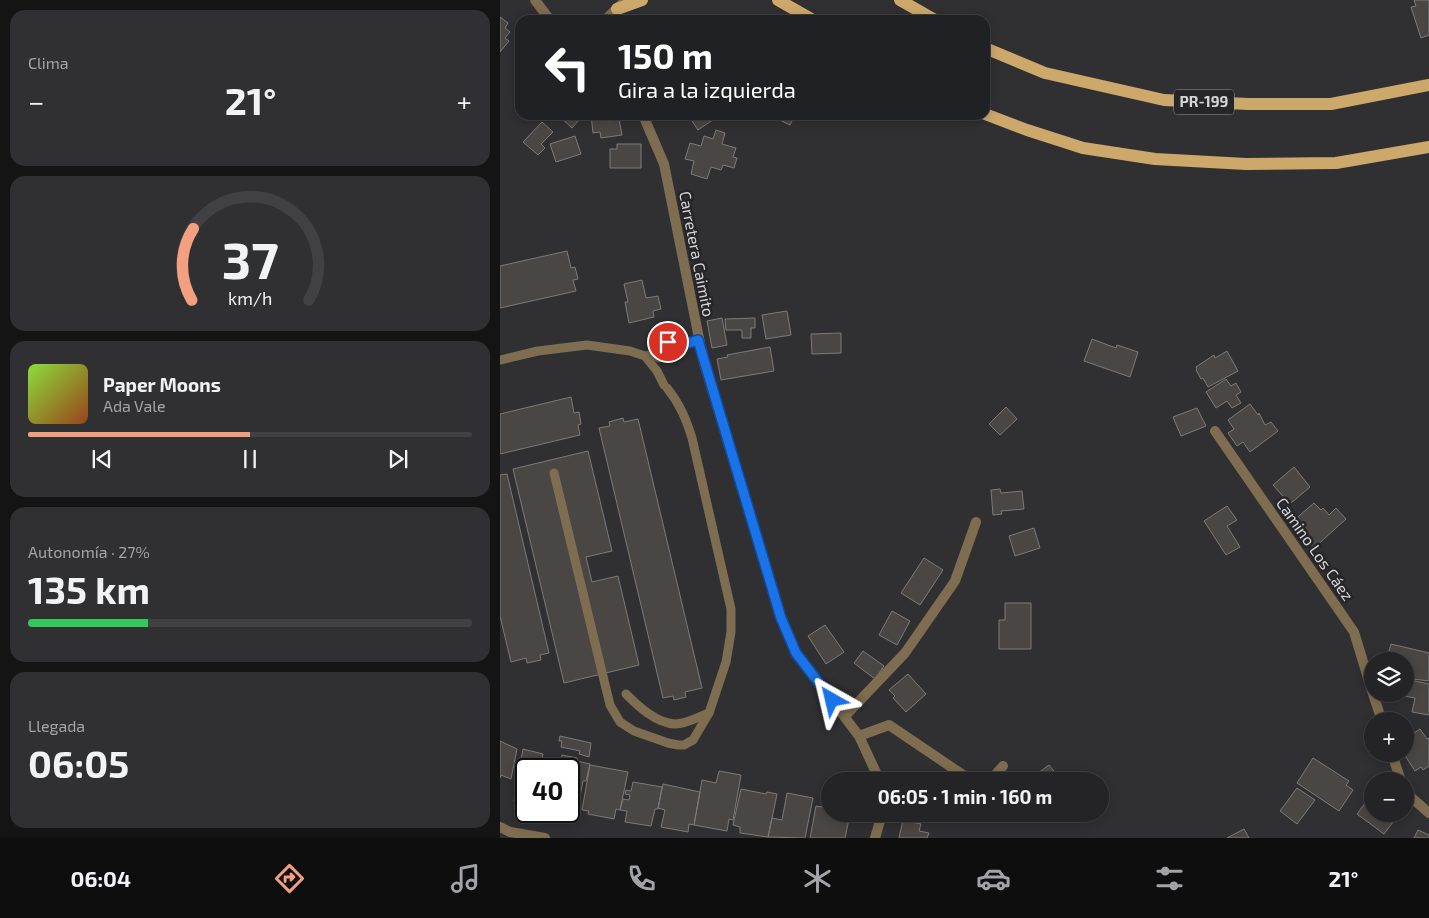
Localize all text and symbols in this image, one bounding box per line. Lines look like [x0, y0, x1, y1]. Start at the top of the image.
text: 150 m [618, 34, 713, 76]
icon: left [535, 35, 600, 100]
text: Clima [28, 53, 69, 72]
text: Gira a la izquierda [618, 76, 796, 102]
text: 21° [225, 77, 276, 123]
text: − [28, 84, 44, 118]
text: + [457, 84, 472, 118]
road number: PR-199 [1174, 90, 1234, 114]
street label: Carretera Caimito [676, 189, 719, 318]
text: 37 [222, 227, 278, 289]
text: km/h [228, 287, 272, 309]
pin [647, 321, 689, 363]
icon: arrive [654, 328, 682, 356]
text: Paper Moons [103, 373, 221, 396]
text: Ada Vale [103, 396, 166, 415]
icon: previous [88, 445, 116, 473]
icon: pause [236, 445, 264, 473]
icon: next [384, 445, 412, 473]
street label: Camino Los Cáez [1273, 494, 1358, 604]
text: Autonomía · 27% [28, 542, 150, 561]
text: 135 km [28, 566, 150, 612]
map controls [1364, 652, 1414, 822]
button: layers [1364, 652, 1414, 702]
position arrow [805, 673, 857, 725]
button: + [1364, 712, 1414, 762]
text: Llegada [28, 716, 85, 735]
text: 06:05 [28, 740, 129, 786]
speed limit sign: 40 [515, 758, 580, 823]
button: − [1364, 772, 1414, 822]
text: 06:05 · 1 min · 160 m [878, 785, 1052, 808]
icon: directions [272, 861, 307, 896]
icon: music [448, 861, 483, 896]
icon: phone [624, 861, 659, 896]
icon: climate [800, 861, 835, 896]
icon: car [976, 861, 1011, 896]
icon: filters [1152, 861, 1187, 896]
text: 06:04 [71, 865, 131, 891]
text: 21° [1329, 865, 1358, 891]

